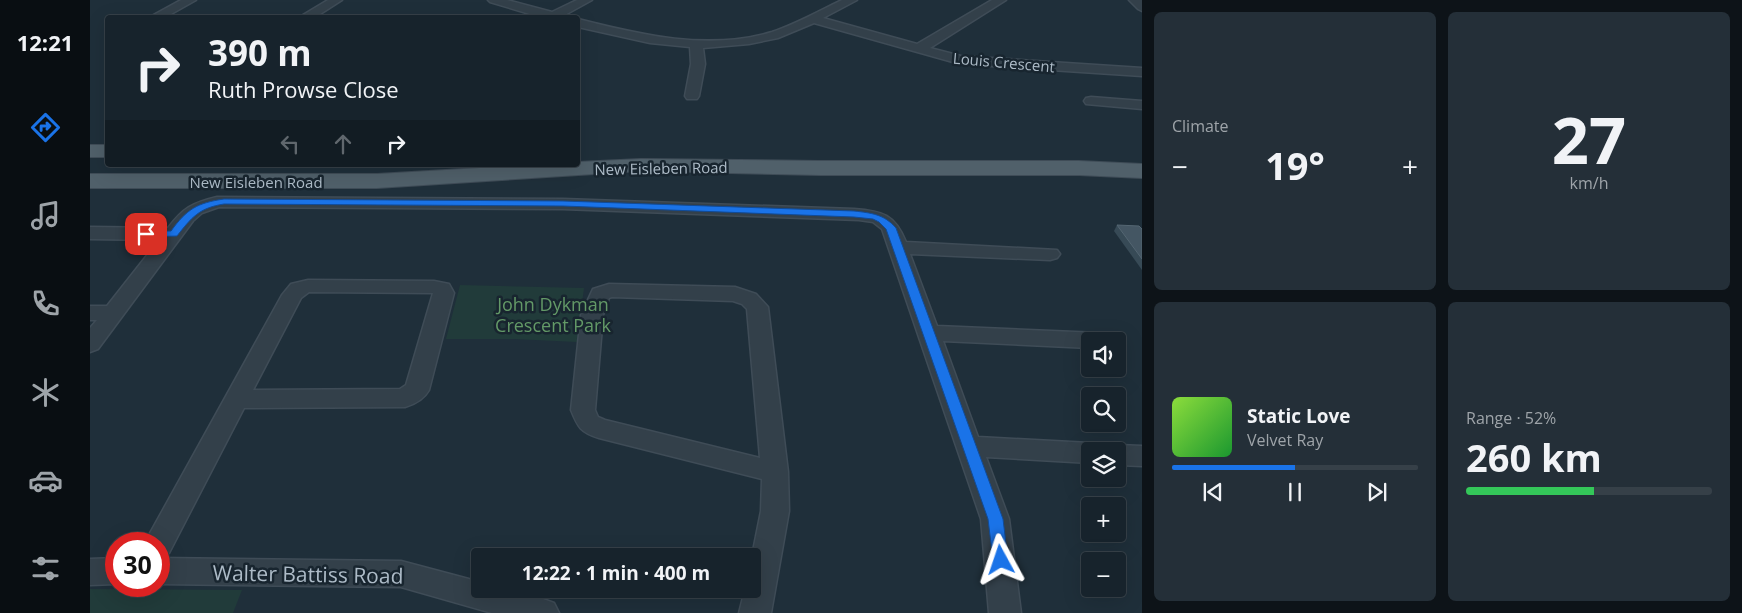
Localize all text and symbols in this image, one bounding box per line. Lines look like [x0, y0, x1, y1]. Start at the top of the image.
text: 12:21 [17, 27, 73, 57]
text: 390 m [208, 29, 312, 76]
icon: right [125, 35, 190, 100]
street label: Louis Crescent [952, 48, 1056, 76]
text: Ruth Prowse Close [208, 74, 399, 104]
text: 27 [1552, 95, 1626, 183]
icon: directions [28, 110, 63, 145]
text: Climate [1172, 115, 1229, 137]
icon: left [276, 130, 304, 158]
icon: ahead [329, 130, 357, 158]
icon: right [382, 130, 410, 158]
text: 19° [1265, 139, 1325, 191]
text: − [1172, 147, 1188, 185]
text: + [1402, 147, 1418, 185]
street label: New Eisleben Road [594, 157, 728, 179]
street label: New Eisleben Road [189, 172, 323, 192]
text: km/h [1570, 172, 1608, 194]
icon: music [28, 198, 63, 233]
pin [125, 213, 167, 255]
icon: arrive [132, 220, 160, 248]
icon: phone [28, 286, 63, 321]
park label: John Dykman Crescent Park [495, 292, 611, 337]
map controls [1081, 332, 1126, 597]
button: sound [1081, 332, 1126, 377]
icon: climate [28, 375, 63, 410]
button: search [1081, 387, 1126, 432]
text: Static Love [1247, 403, 1350, 429]
text: Range · 52% [1466, 407, 1556, 429]
text: Velvet Ray [1247, 429, 1323, 451]
text: 260 km [1466, 431, 1602, 483]
button: layers [1081, 442, 1126, 487]
icon: car [28, 463, 63, 498]
icon: previous [1199, 478, 1227, 506]
icon: pause [1281, 478, 1309, 506]
icon: next [1363, 478, 1391, 506]
button: + [1081, 497, 1126, 542]
speed limit sign: 30 [105, 532, 170, 597]
position arrow [974, 533, 1026, 585]
icon: filters [28, 551, 63, 586]
button: − [1081, 552, 1126, 597]
street label: Walter Battiss Road [212, 558, 404, 590]
text: 12:22 · 1 min · 400 m [522, 560, 710, 586]

